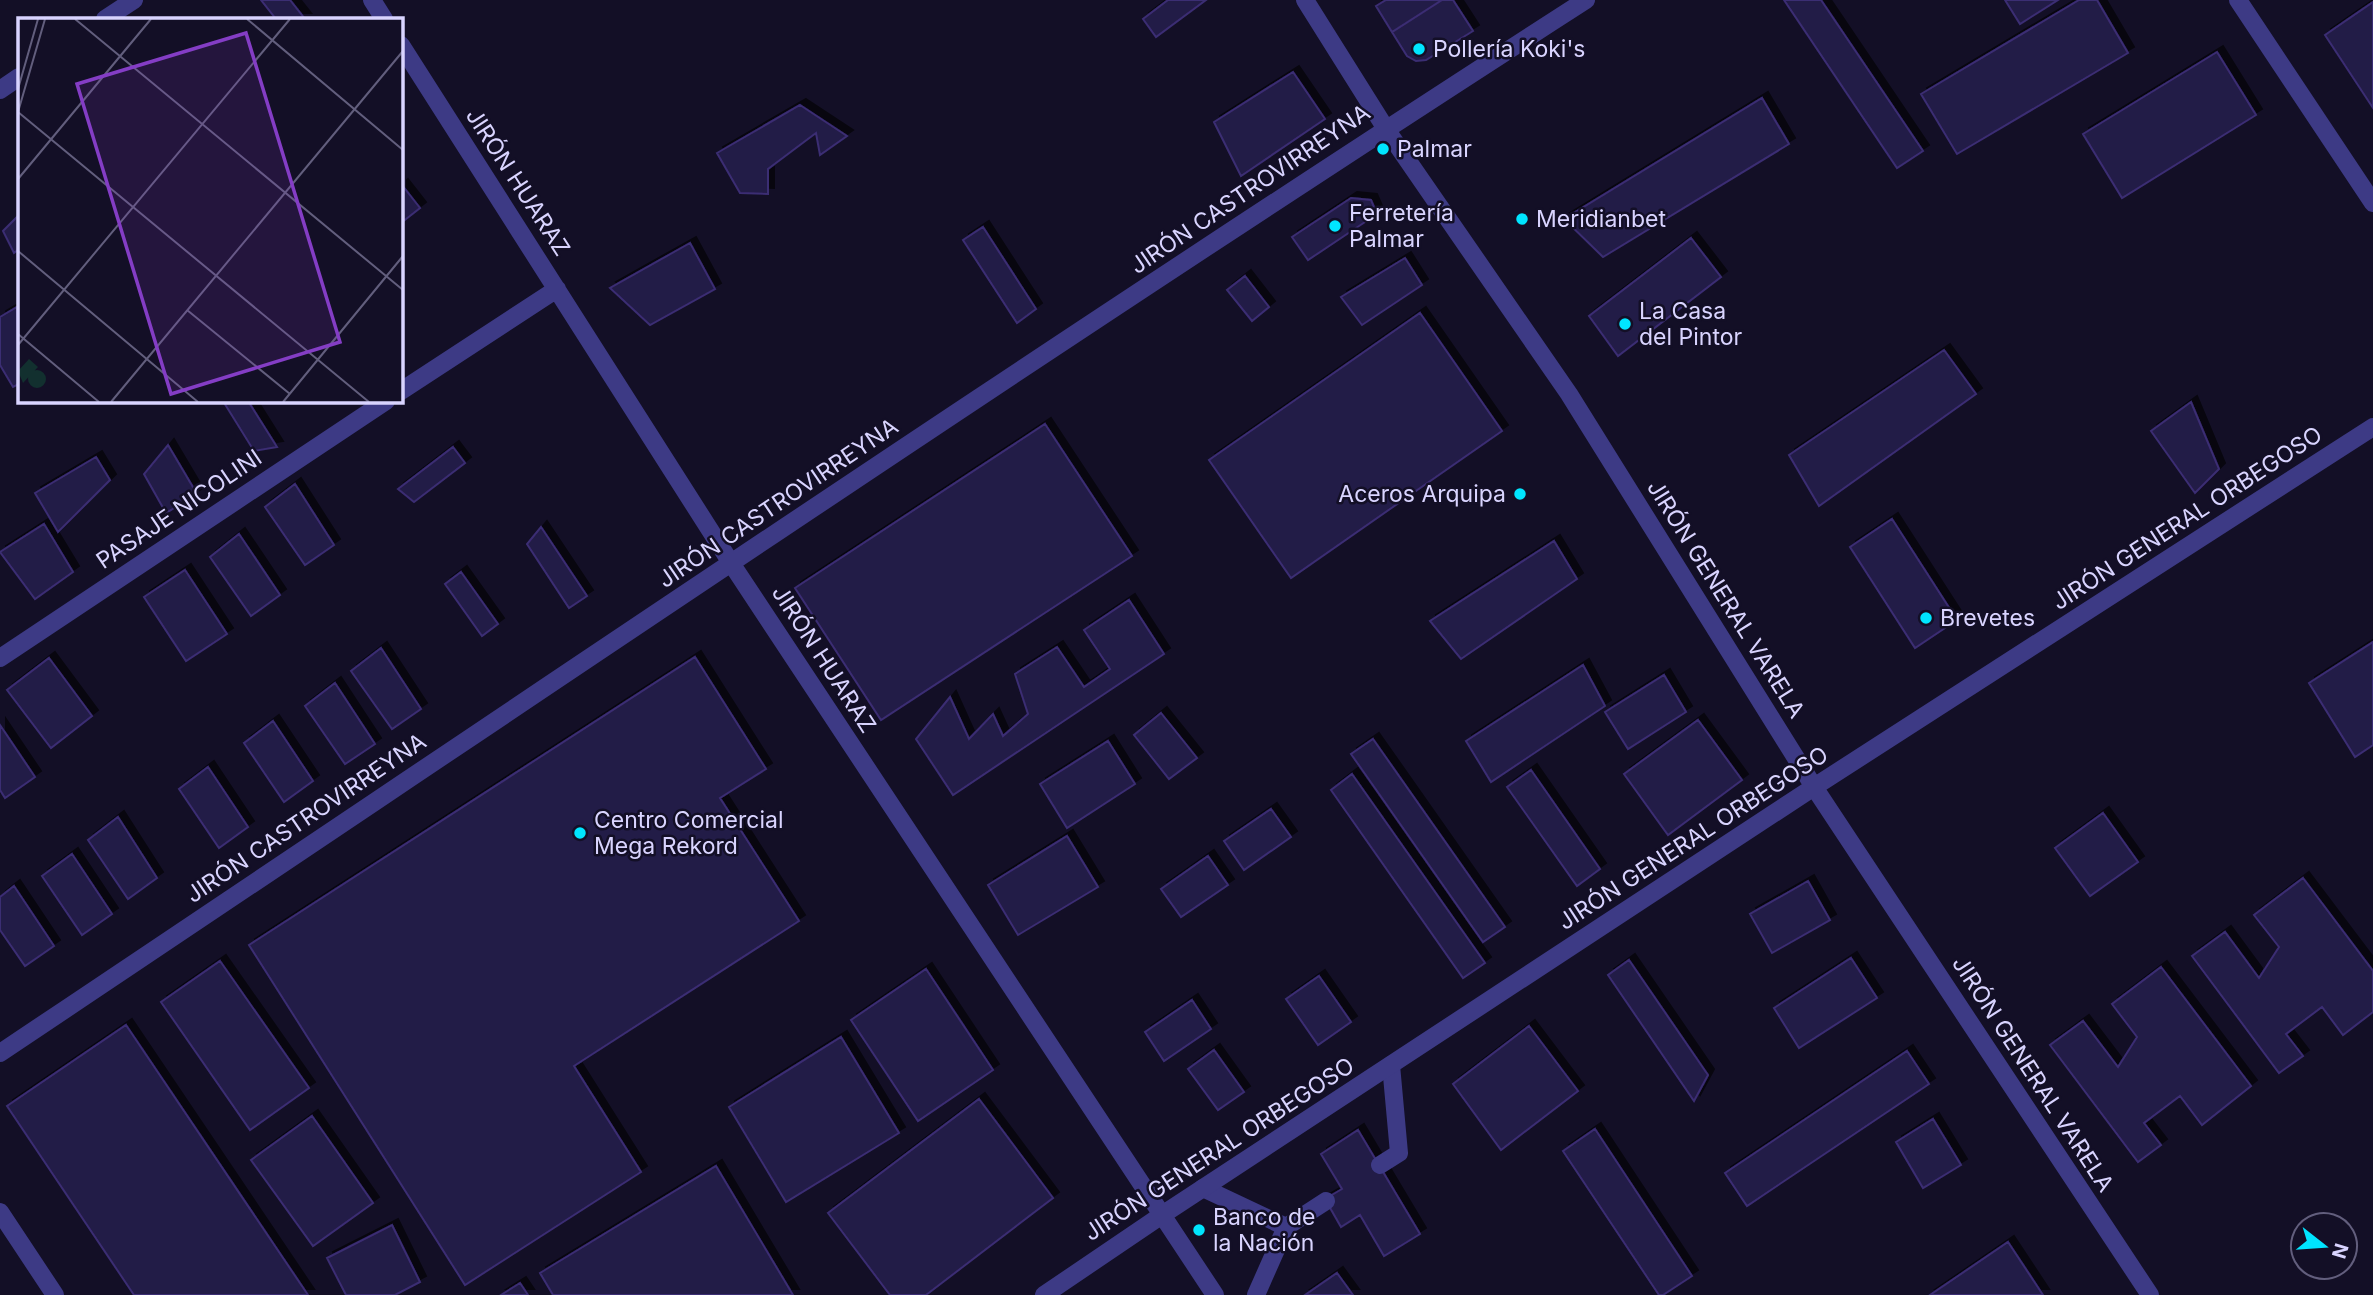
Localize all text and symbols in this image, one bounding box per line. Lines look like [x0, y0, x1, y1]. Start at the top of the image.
inset map [18, 18, 402, 402]
place label: Pollería Koki's [1433, 35, 1585, 63]
marker: Pollería Koki's [1411, 41, 1427, 57]
street label: JIRÓN CASTROVIRREYNA [1125, 98, 1375, 280]
street label: JIRÓN HUARAZ [460, 103, 576, 261]
place label: Palmar [1397, 135, 1472, 163]
marker: Palmar [1375, 141, 1391, 157]
place label: Ferretería Palmar [1349, 199, 1454, 253]
place label: Meridianbet [1536, 205, 1666, 233]
marker: Meridianbet [1514, 211, 1530, 227]
marker: Ferretería Palmar [1327, 218, 1343, 234]
place label: La Casa del Pintor [1639, 297, 1742, 351]
marker: La Casa del Pintor [1617, 316, 1633, 332]
street label: JIRÓN CASTROVIRREYNA [653, 412, 903, 594]
street label: JIRÓN GENERAL ORBEGOSO [2047, 420, 2327, 616]
street label: PASAJE NICOLINI [91, 443, 267, 575]
street label: JIRÓN GENERAL VARELA [1641, 475, 1811, 723]
place label: Aceros Arquipa [1338, 480, 1506, 508]
marker: Aceros Arquipa [1512, 486, 1528, 502]
street label: JIRÓN HUARAZ [766, 580, 882, 738]
place label: Brevetes [1940, 604, 2035, 632]
marker: Brevetes [1918, 610, 1934, 626]
street label: JIRÓN CASTROVIRREYNA [181, 727, 431, 909]
street label: JIRÓN GENERAL ORBEGOSO [1553, 740, 1833, 936]
place label: Centro Comercial Mega Rekord [594, 806, 783, 860]
marker: Centro Comercial Mega Rekord [572, 825, 588, 841]
street label: JIRÓN GENERAL VARELA [1946, 951, 2120, 1197]
street label: JIRÓN GENERAL ORBEGOSO [1079, 1051, 1359, 1247]
place label: Banco de la Nación [1213, 1203, 1315, 1257]
north arrow [2289, 1211, 2359, 1281]
marker: Banco de la Nación [1191, 1222, 1207, 1238]
text: N [2327, 1241, 2353, 1261]

